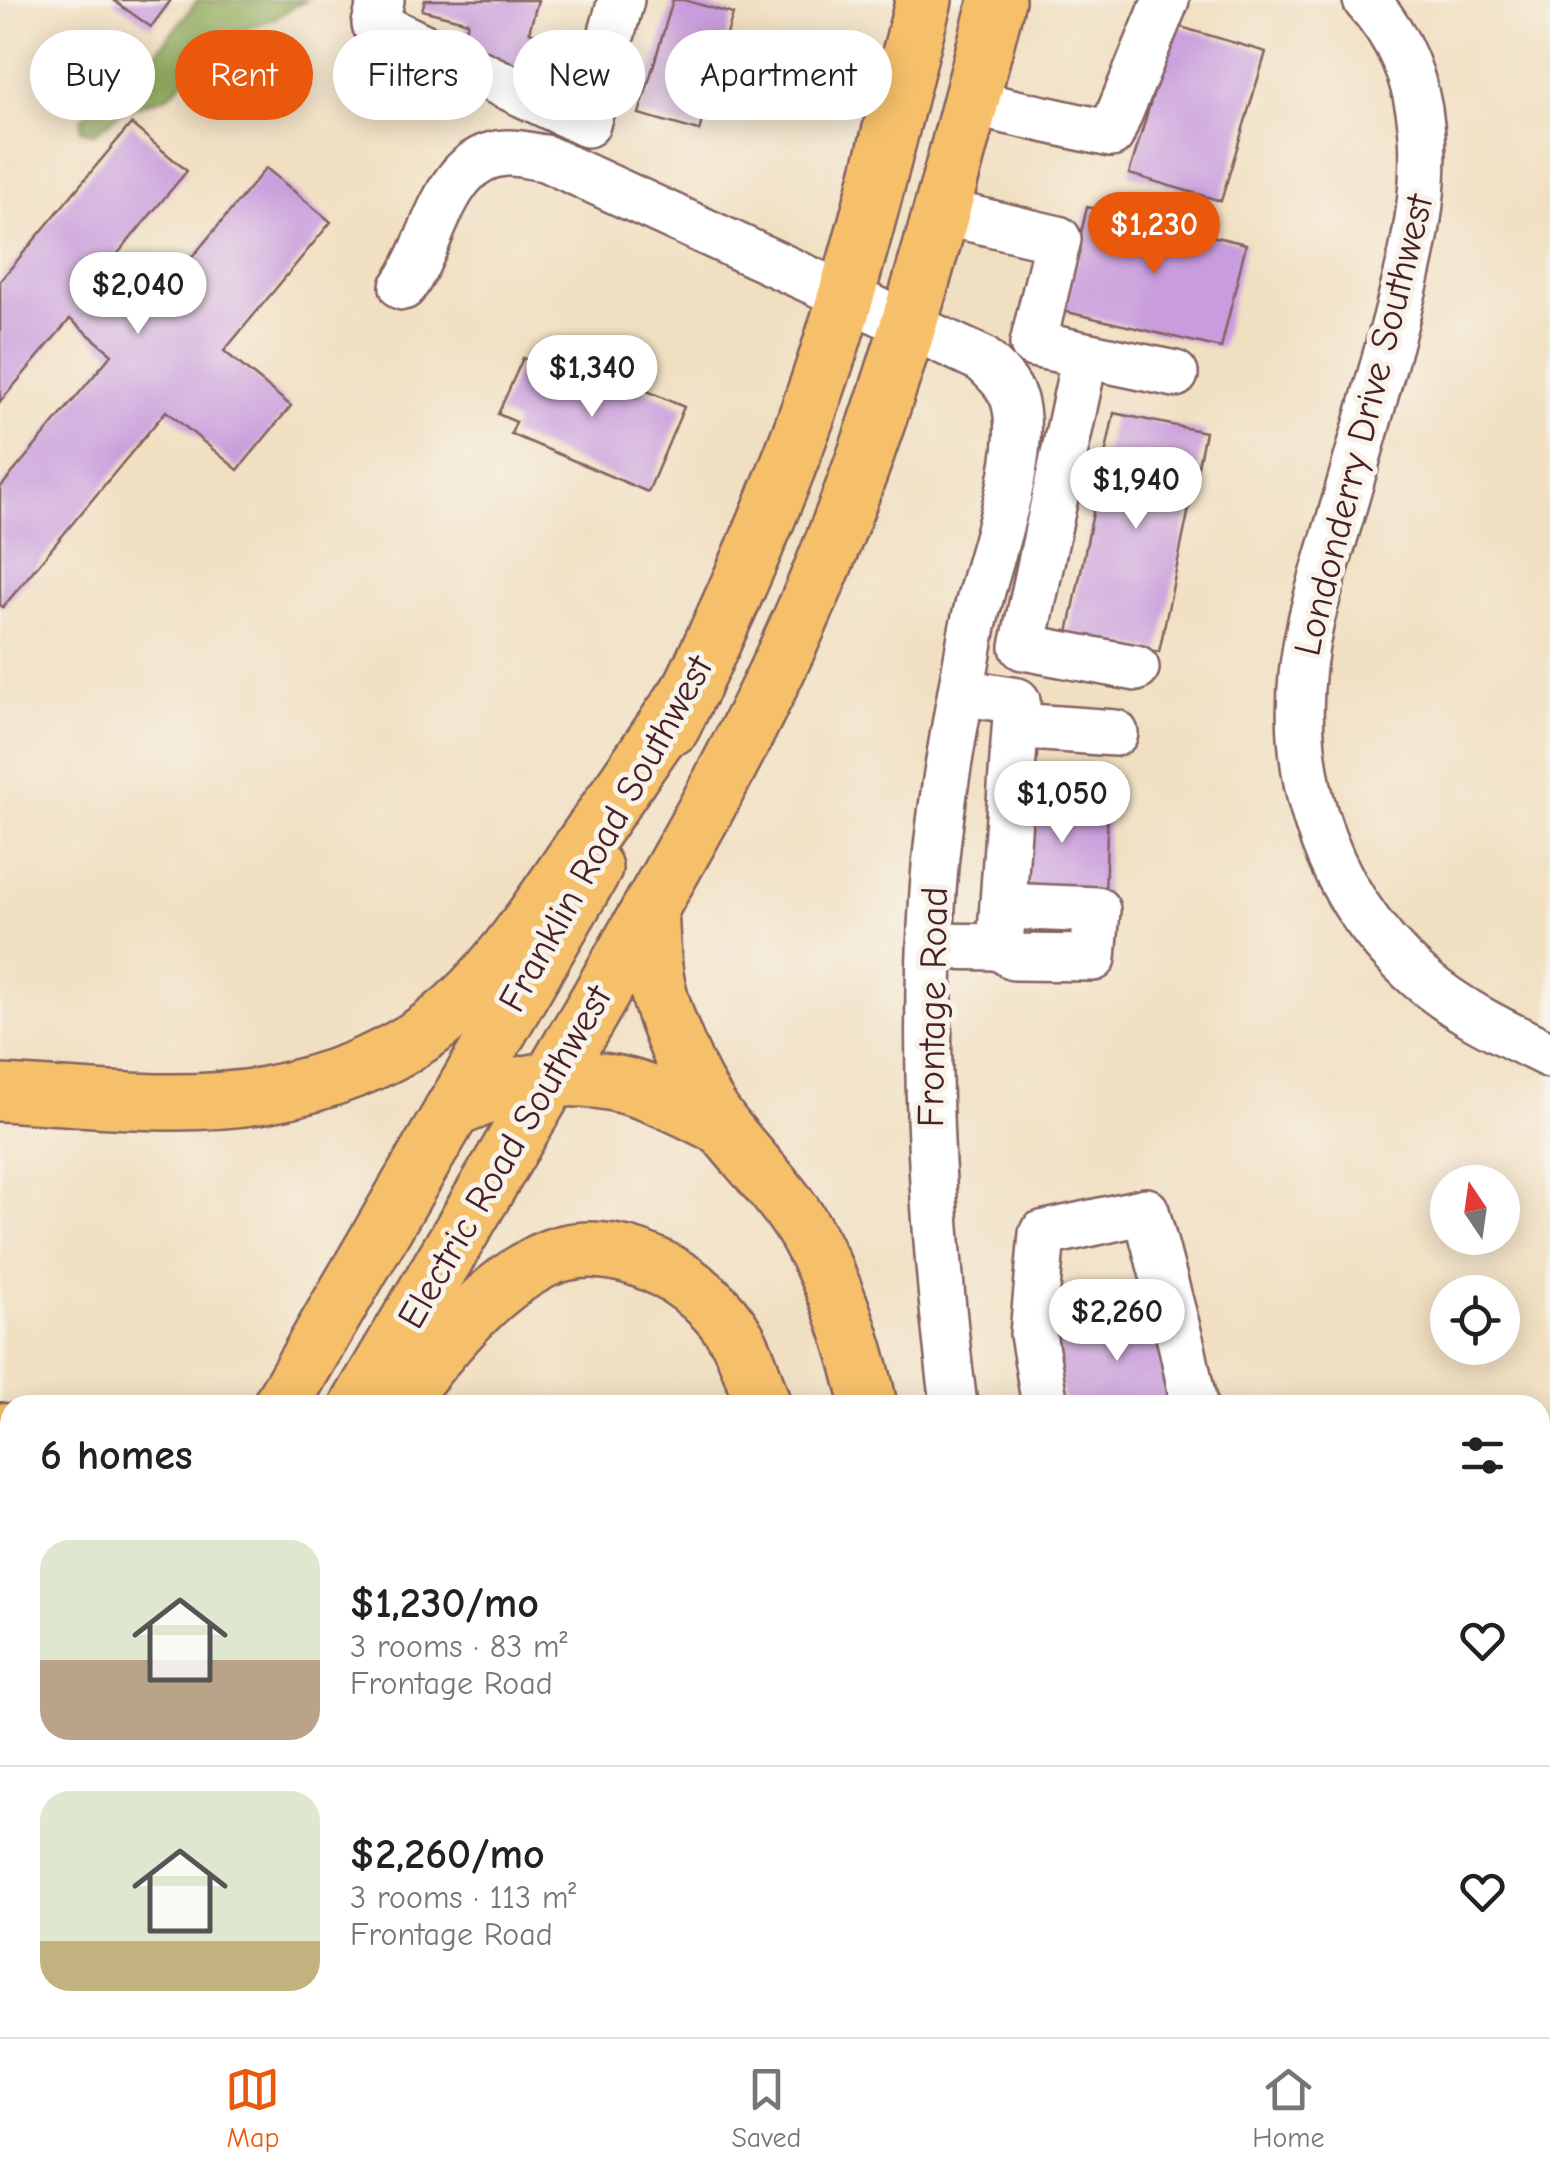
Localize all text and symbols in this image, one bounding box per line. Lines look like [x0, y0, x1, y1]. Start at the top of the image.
chip: Buy [30, 30, 155, 120]
chip: Rent [175, 30, 313, 120]
chip: Filters [333, 30, 493, 120]
chip: New [513, 30, 645, 120]
chip: Apartment [665, 30, 892, 120]
street label: Londonderry Drive Southwest [1285, 189, 1443, 660]
pin: $1,230 [1073, 192, 1235, 277]
text: $1,230 [1110, 206, 1198, 243]
pin: $2,040 [57, 252, 219, 337]
text: $2,040 [92, 266, 184, 303]
pin: $1,340 [511, 335, 673, 420]
text: $1,340 [548, 349, 636, 386]
pin: $1,940 [1055, 447, 1217, 532]
text: $1,940 [1092, 461, 1180, 498]
street label: Franklin Road Southwest [490, 647, 723, 1020]
pin: $1,050 [981, 761, 1143, 846]
text: $1,050 [1016, 775, 1108, 812]
street label: Frontage Road [909, 886, 957, 1128]
street label: Electric Road Southwest [389, 977, 622, 1336]
north arrow [1430, 1165, 1520, 1255]
map controls [1430, 1165, 1520, 1365]
button: locate [1430, 1275, 1520, 1365]
pin: $2,260 [1036, 1279, 1198, 1364]
text: $2,260 [1071, 1293, 1163, 1330]
icon: filters [1455, 1428, 1510, 1483]
text: 6 homes [40, 1431, 193, 1480]
text: $1,230/mo [350, 1579, 539, 1628]
icon: home [120, 1580, 240, 1700]
icon: heart [1455, 1613, 1510, 1668]
text: 3 rooms · 83 m² [350, 1628, 567, 1665]
text: Frontage Road [350, 1665, 553, 1702]
text: $2,260/mo [350, 1830, 545, 1879]
icon: home [120, 1831, 240, 1951]
icon: heart [1455, 1864, 1510, 1919]
text: 3 rooms · 113 m² [350, 1879, 576, 1916]
text: Frontage Road [350, 1916, 553, 1953]
tab: Map [225, 2062, 280, 2154]
tab: Saved [731, 2062, 801, 2154]
tab: Home [1252, 2062, 1325, 2154]

